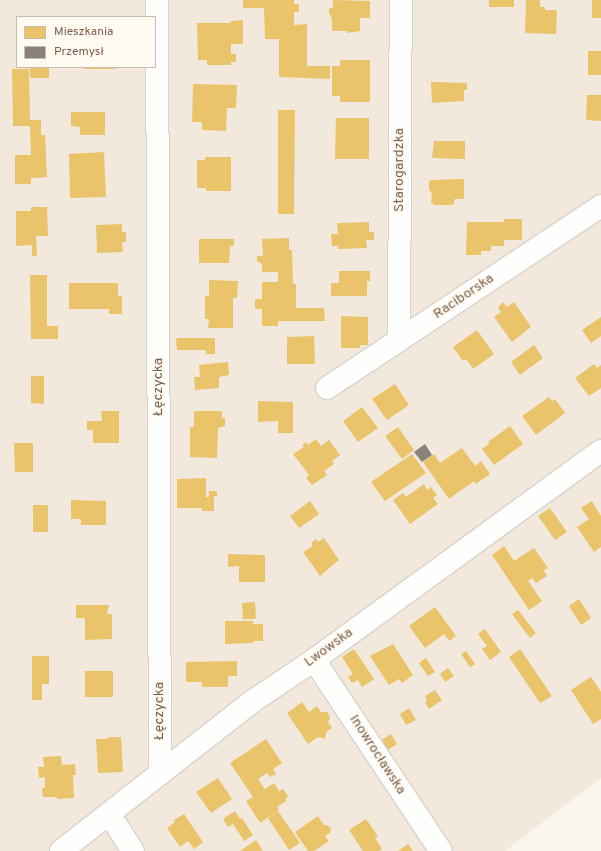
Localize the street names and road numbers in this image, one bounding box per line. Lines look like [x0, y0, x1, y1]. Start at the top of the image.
street label: Starogardzka [392, 128, 408, 212]
street label: Raciborska [431, 271, 497, 323]
street label: Łęczycka [151, 358, 167, 416]
street label: Lwowska [301, 625, 357, 671]
street label: Łęczycka [152, 682, 168, 740]
street label: Inowrocławska [345, 712, 409, 798]

